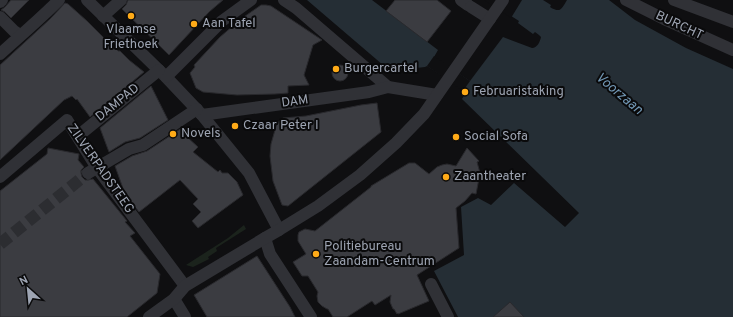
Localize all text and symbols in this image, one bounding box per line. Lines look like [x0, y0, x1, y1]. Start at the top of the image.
street label: BURCHT [653, 8, 705, 44]
marker: Vlaamse Friethoek [126, 11, 136, 21]
place label: Aan Tafel [202, 16, 256, 32]
marker: Aan Tafel [189, 19, 199, 29]
place label: Vlaamse Friethoek [103, 22, 159, 53]
place label: Burgercartel [344, 61, 418, 77]
marker: Burgercartel [331, 64, 341, 74]
water label: Voorzaan [592, 69, 646, 119]
street label: DAMPAD [93, 81, 143, 125]
place label: Februaristaking [473, 84, 564, 100]
marker: Februaristaking [460, 87, 470, 97]
street label: DAM [280, 92, 310, 112]
place label: Czaar Peter I [243, 118, 319, 134]
street label: ZILVERPADSTEEG [63, 121, 137, 217]
marker: Czaar Peter I [230, 121, 240, 131]
place label: Novels [181, 126, 221, 142]
marker: Novels [168, 129, 178, 139]
place label: Social Sofa [464, 129, 528, 145]
marker: Social Sofa [451, 132, 461, 142]
place label: Zaantheater [454, 169, 526, 185]
marker: Zaantheater [441, 172, 451, 182]
place label: Politiebureau Zaandam-Centrum [324, 239, 435, 270]
marker: Politiebureau Zaandam-Centrum [311, 249, 321, 259]
north arrow [8, 269, 48, 309]
text: N [17, 273, 31, 289]

